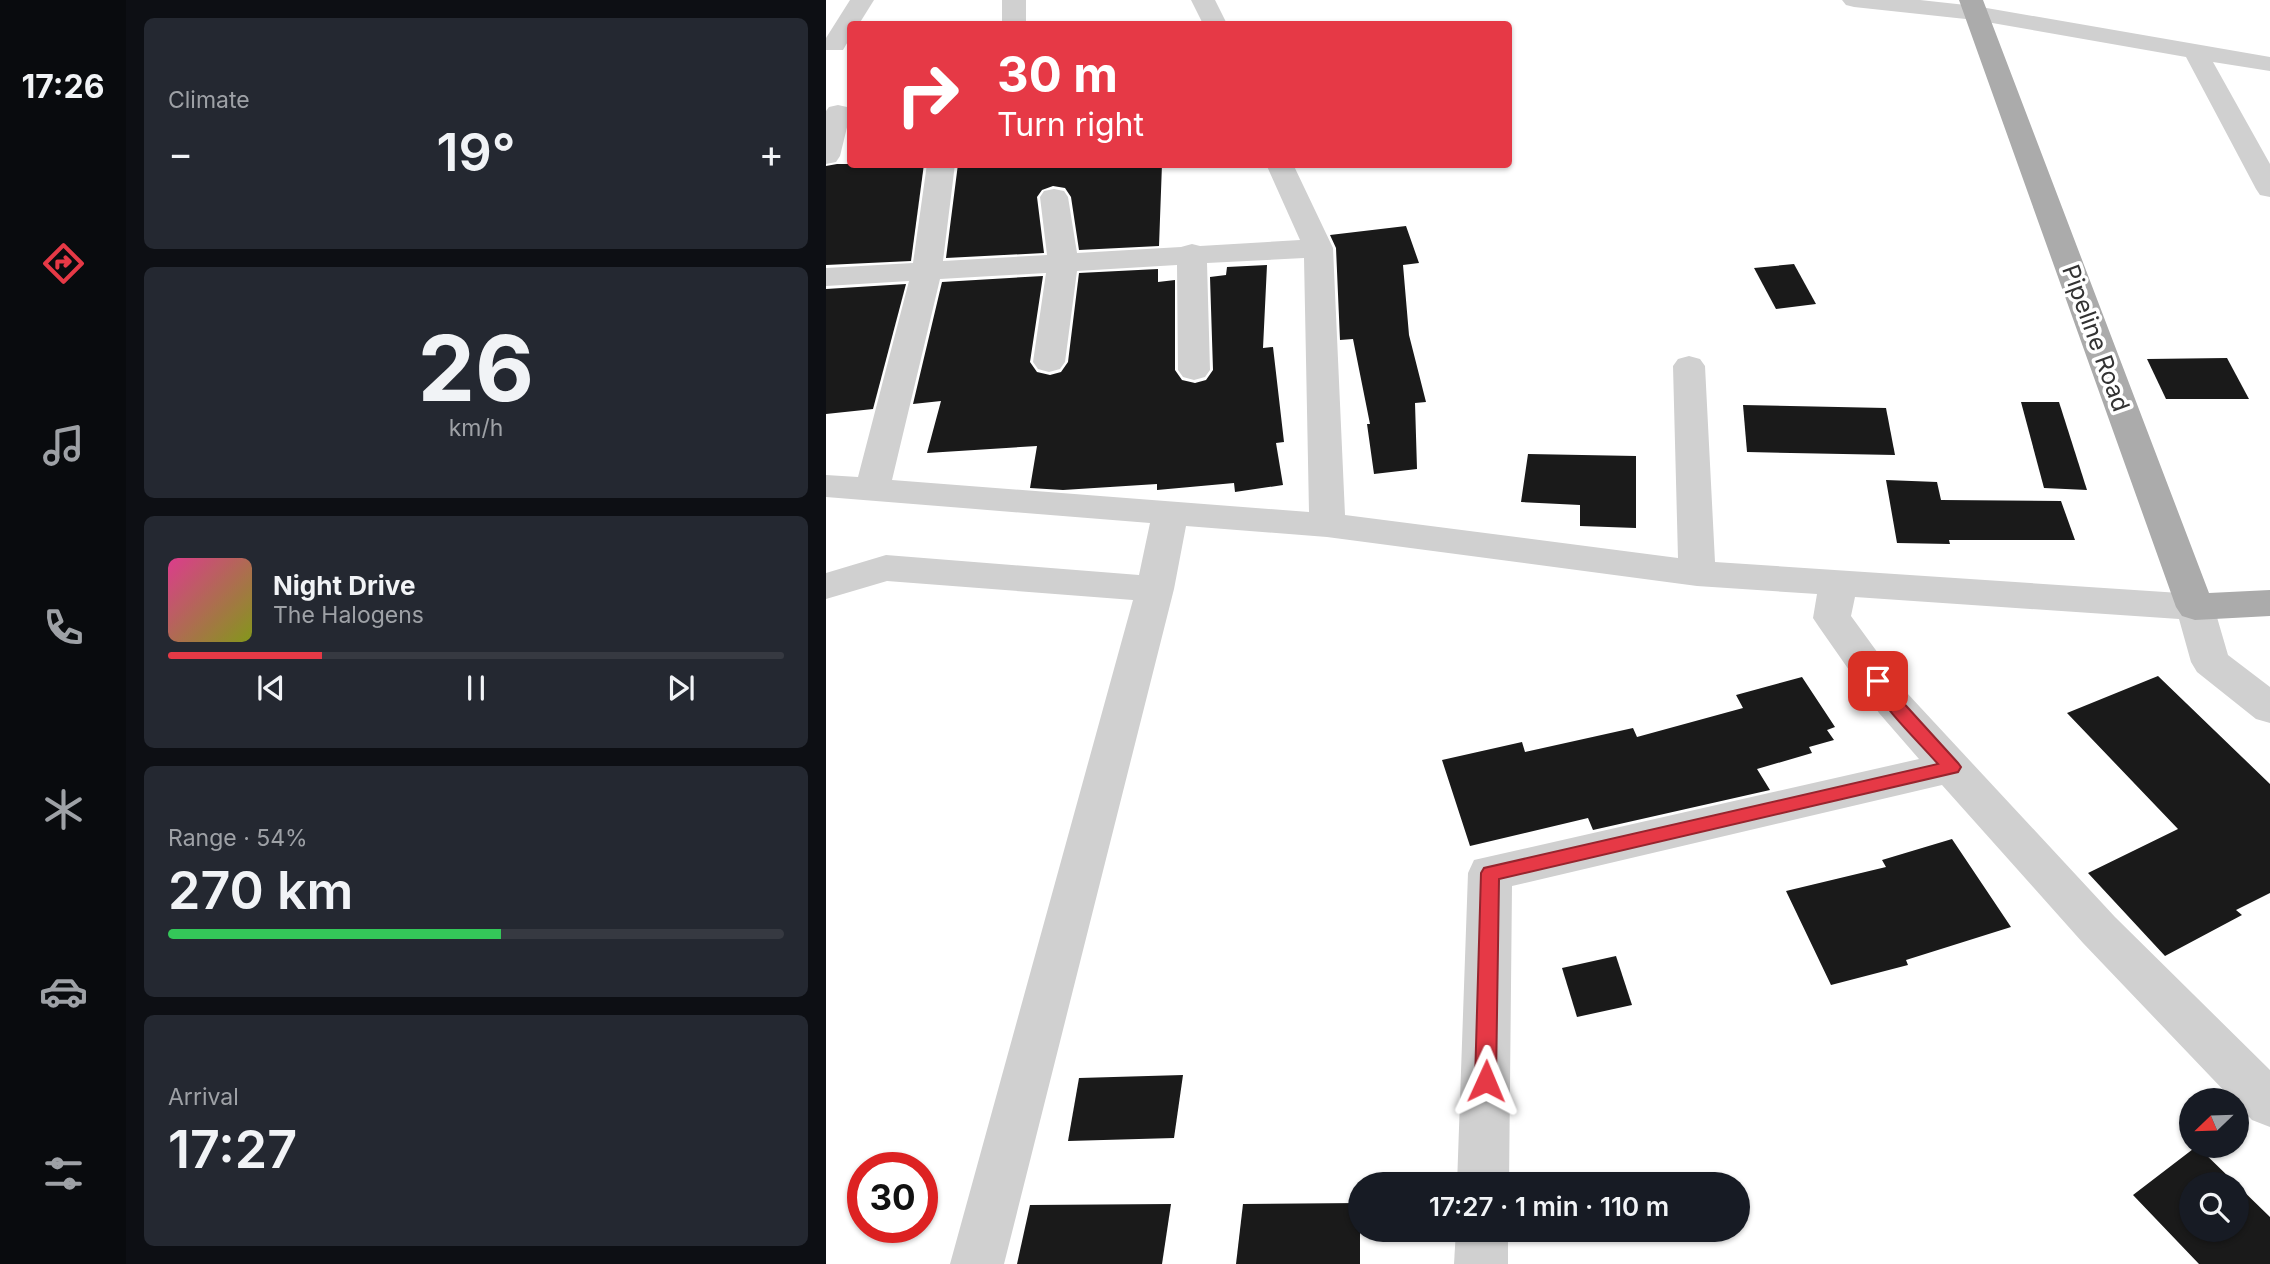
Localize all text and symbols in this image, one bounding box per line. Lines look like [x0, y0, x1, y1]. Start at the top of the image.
text: 30 m [997, 45, 1118, 104]
icon: right [882, 49, 973, 140]
text: 17:26 [22, 67, 104, 106]
text: Climate [168, 86, 250, 114]
text: Turn right [997, 105, 1144, 144]
text: 19° [436, 121, 516, 184]
text: − [168, 130, 193, 176]
text: + [759, 130, 784, 176]
icon: directions [39, 239, 88, 288]
street label: Pipeline Road [2056, 261, 2136, 415]
text: 26 [418, 313, 534, 423]
text: km/h [449, 414, 503, 442]
icon: music [39, 421, 88, 470]
text: Night Drive [273, 570, 415, 601]
text: The Halogens [273, 601, 424, 629]
icon: phone [39, 603, 88, 652]
pin [1848, 651, 1908, 711]
icon: arrive [1859, 662, 1897, 700]
icon: previous [252, 669, 290, 707]
icon: pause [457, 669, 495, 707]
icon: next [662, 669, 700, 707]
icon: climate [39, 785, 88, 834]
text: Range · 54% [168, 824, 308, 852]
text: 270 km [168, 859, 353, 922]
icon: car [39, 967, 88, 1016]
position arrow [1449, 1044, 1523, 1118]
text: Arrival [168, 1083, 239, 1111]
north arrow [2179, 1088, 2249, 1158]
map controls [2179, 1088, 2249, 1242]
text: 17:27 [168, 1118, 297, 1181]
icon: filters [39, 1149, 88, 1198]
speed limit sign: 30 [847, 1152, 938, 1243]
button: search [2179, 1172, 2249, 1242]
text: 17:27 · 1 min · 110 m [1429, 1191, 1669, 1222]

